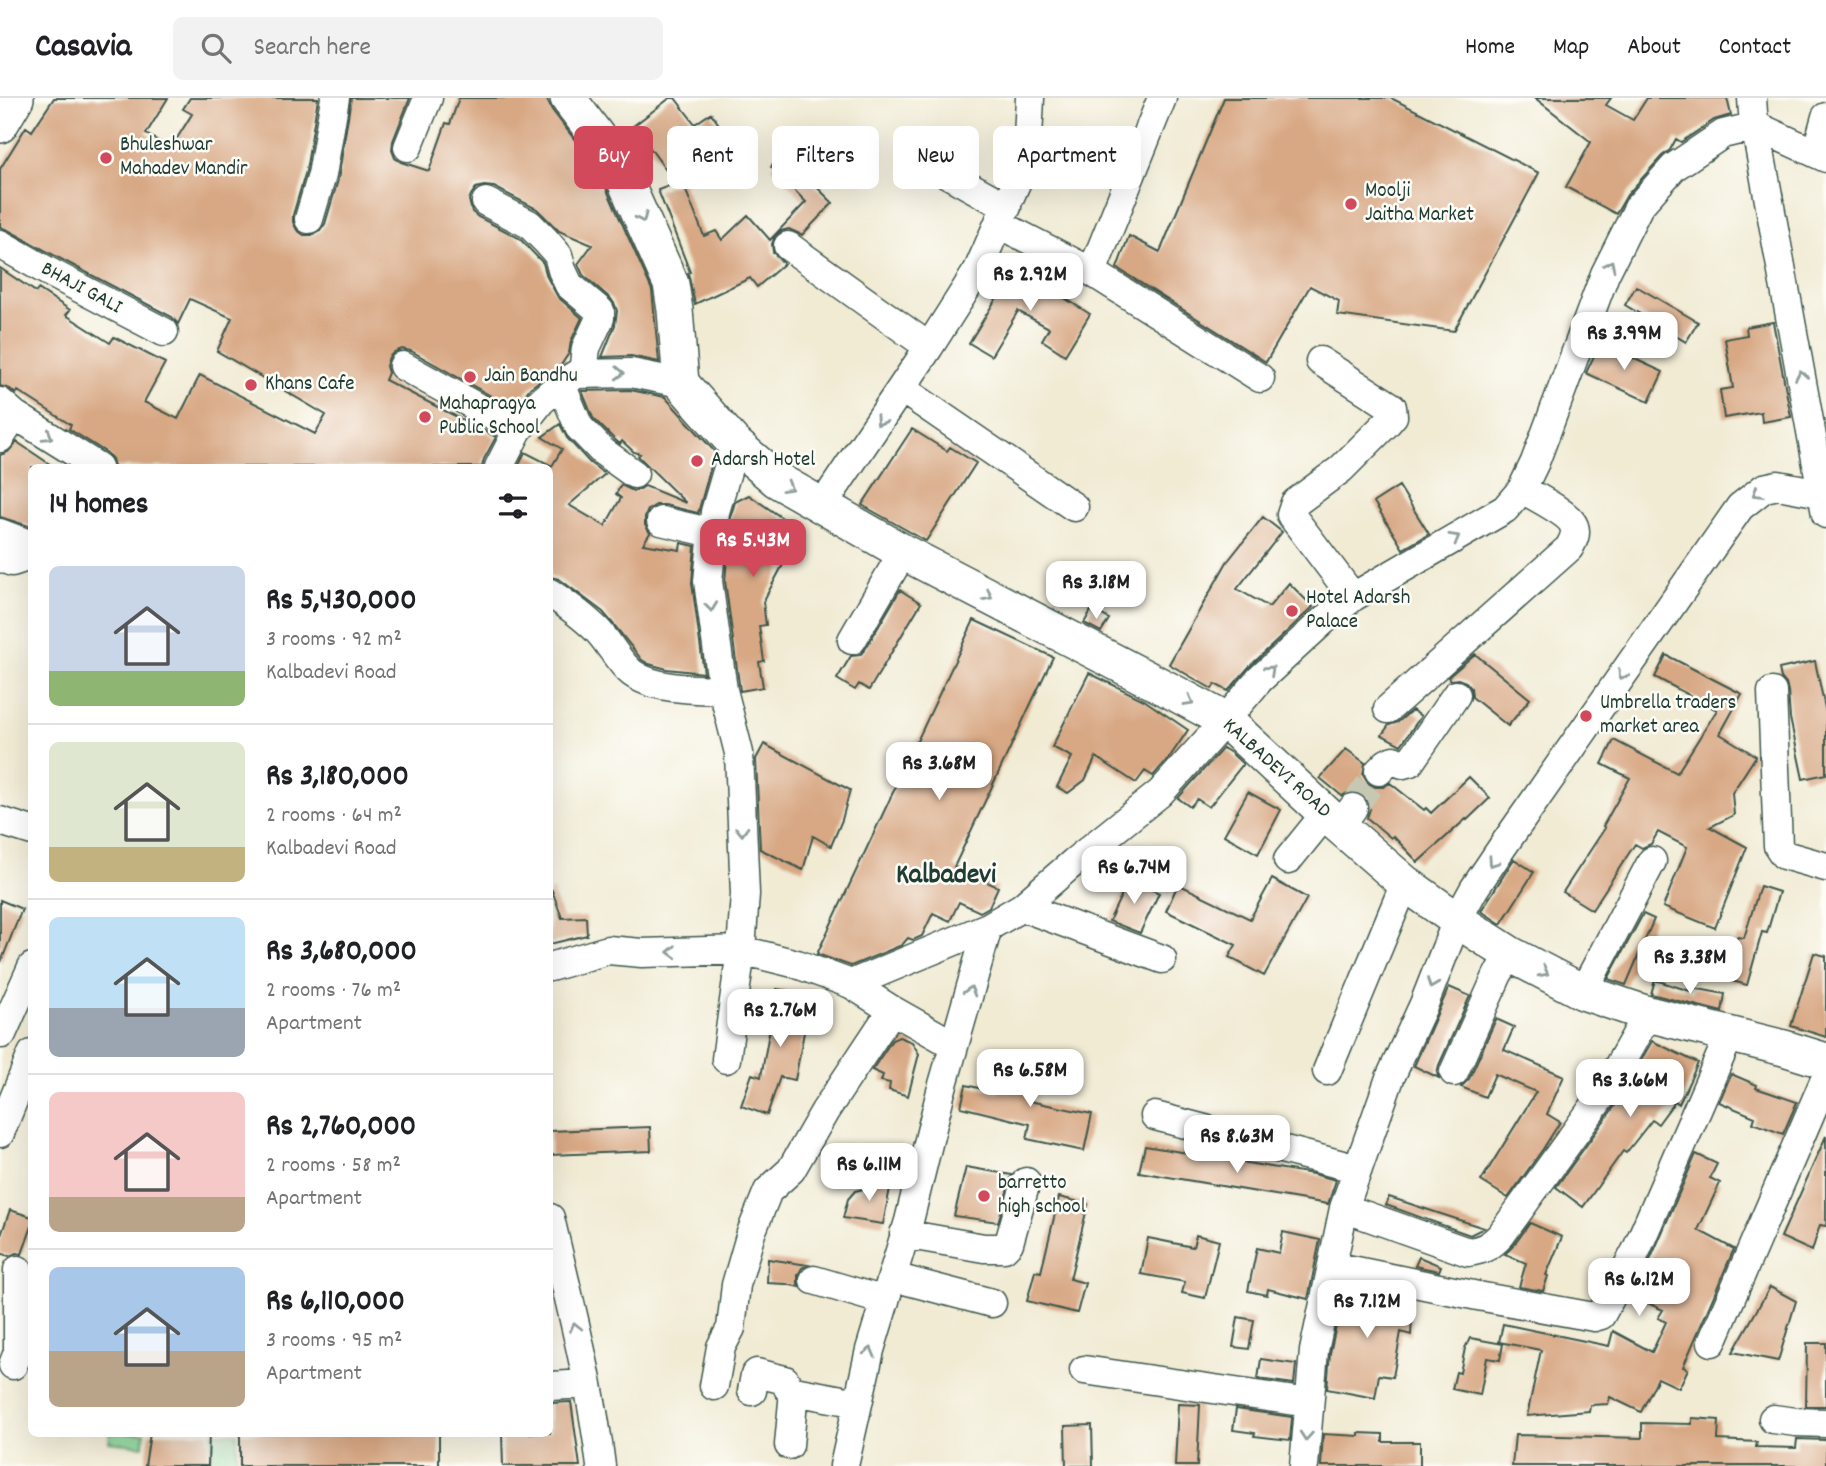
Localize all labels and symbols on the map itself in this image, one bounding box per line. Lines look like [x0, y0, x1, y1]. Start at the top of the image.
place label: Bhuleshwar Mahadev Mandir [120, 131, 248, 185]
marker: Bhuleshwar Mahadev Mandir [98, 150, 114, 166]
place label: Moolji Jaitha Market [1365, 177, 1474, 231]
marker: Moolji Jaitha Market [1343, 196, 1359, 212]
one-way arrow [634, 211, 648, 223]
pin: Rs 2.92M [958, 254, 1102, 313]
street label: BHAJI GALI [35, 255, 127, 323]
one-way arrow [1601, 260, 1615, 272]
pin: Rs 3.99M [1552, 313, 1696, 372]
place label: Jain Bandhu [484, 362, 578, 392]
one-way arrow [615, 365, 625, 381]
marker: Jain Bandhu [462, 369, 478, 385]
one-way arrow [1794, 369, 1809, 381]
place label: Khans Cafe [265, 370, 354, 400]
marker: Khans Cafe [243, 377, 259, 393]
place label: Mahapragya Public School [439, 390, 540, 444]
marker: Mahapragya Public School [417, 409, 433, 425]
one-way arrow [876, 413, 888, 426]
one-way arrow [40, 427, 53, 440]
place label: Adarsh Hotel [711, 446, 815, 476]
marker: Adarsh Hotel [689, 453, 705, 469]
one-way arrow [780, 478, 793, 491]
one-way arrow [1752, 485, 1765, 498]
pin: Rs 5.43M [681, 519, 825, 579]
one-way arrow [1447, 534, 1460, 547]
pin: Rs 3.18M [1024, 561, 1168, 621]
place label: Hotel Adarsh Palace [1306, 584, 1410, 638]
one-way arrow [980, 587, 993, 601]
one-way arrow [703, 601, 718, 613]
marker: Hotel Adarsh Palace [1284, 603, 1300, 619]
one-way arrow [1262, 665, 1275, 678]
one-way arrow [1618, 667, 1630, 680]
place label: Umbrella traders market area [1600, 689, 1736, 743]
one-way arrow [1182, 693, 1195, 706]
marker: Umbrella traders market area [1578, 708, 1594, 724]
street label: KALBADEVI ROAD [1215, 712, 1337, 826]
pin: Rs 3.68M [867, 742, 1011, 802]
one-way arrow [735, 826, 750, 837]
pin: Rs 6.74M [1062, 846, 1206, 906]
one-way arrow [1488, 854, 1501, 867]
district label: Kalbadevi [896, 857, 996, 897]
pin: Rs 3.38M [1618, 936, 1762, 996]
one-way arrow [667, 944, 678, 959]
one-way arrow [1536, 963, 1549, 977]
one-way arrow [1427, 977, 1441, 989]
one-way arrow [962, 985, 976, 997]
pin: Rs 2.76M [708, 990, 852, 1049]
pin: Rs 6.58M [958, 1049, 1102, 1109]
pin: Rs 3.66M [1558, 1060, 1702, 1119]
pin: Rs 8.63M [1165, 1116, 1309, 1175]
pin: Rs 6.11M [797, 1144, 941, 1203]
place label: barretto high school [998, 1169, 1086, 1223]
marker: barretto high school [976, 1188, 992, 1204]
pin: Rs 6.12M [1567, 1258, 1711, 1318]
pin: Rs 7.12M [1295, 1280, 1439, 1340]
one-way arrow [569, 1321, 583, 1333]
one-way arrow [862, 1346, 876, 1358]
one-way arrow [1299, 1431, 1314, 1442]

